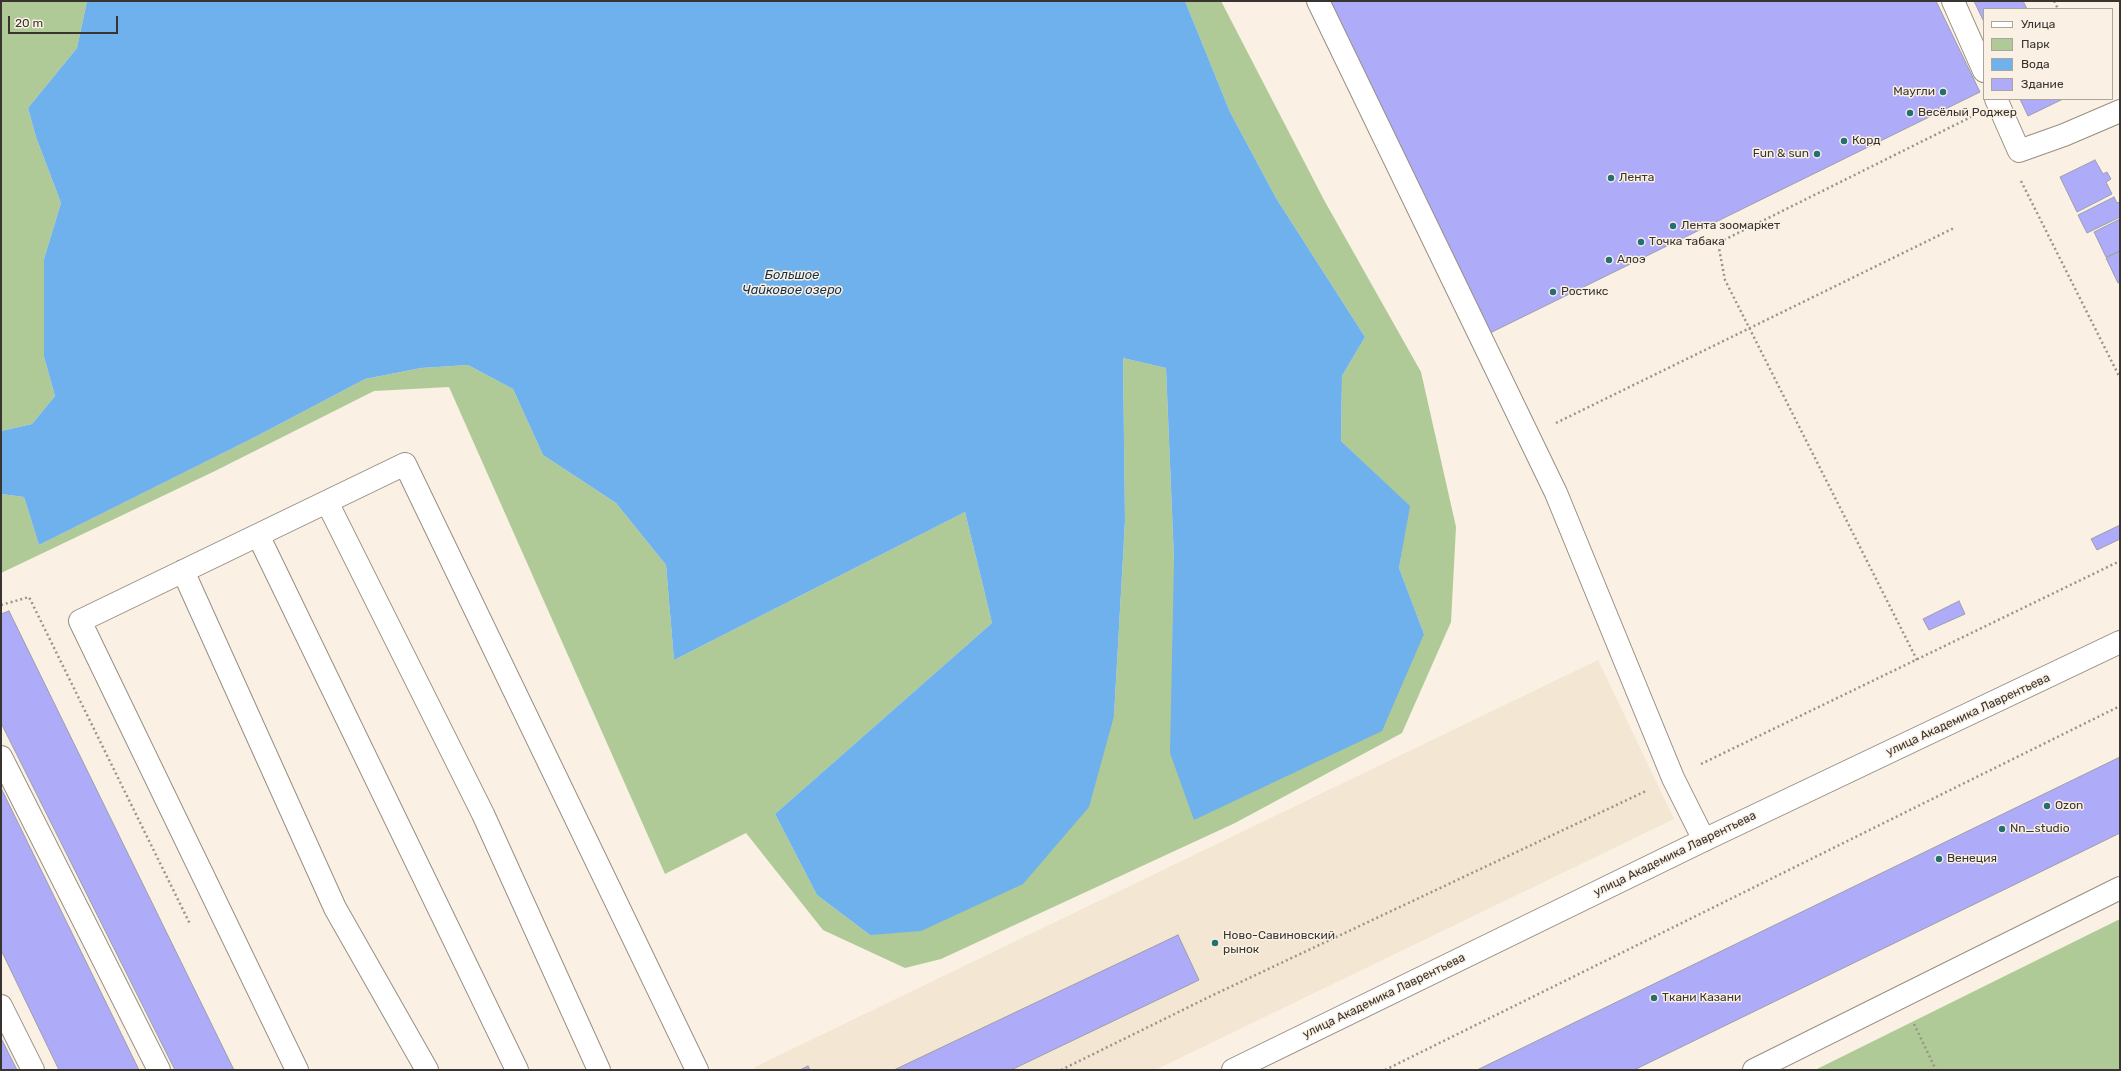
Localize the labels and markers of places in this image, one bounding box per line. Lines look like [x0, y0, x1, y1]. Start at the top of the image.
place label: Маугли [1893, 85, 1935, 99]
marker: Маугли [1938, 87, 1948, 97]
place label: Весёлый Роджер [1918, 106, 2017, 120]
marker: Весёлый Роджер [1905, 108, 1915, 118]
place label: Корд [1852, 134, 1881, 148]
marker: Корд [1839, 136, 1849, 146]
place label: Fun & sun [1753, 147, 1809, 161]
marker: Fun & sun [1812, 149, 1822, 159]
place label: Лента [1619, 171, 1654, 185]
marker: Лента [1606, 173, 1616, 183]
place label: Лента зоомаркет [1681, 219, 1780, 233]
marker: Лента зоомаркет [1668, 221, 1678, 231]
place label: Точка табака [1649, 235, 1725, 249]
marker: Точка табака [1636, 237, 1646, 247]
place label: Алоэ [1617, 253, 1646, 267]
marker: Алоэ [1604, 255, 1614, 265]
place label: Ростикс [1561, 285, 1608, 299]
marker: Ростикс [1548, 287, 1558, 297]
place label: Ozon [2055, 799, 2083, 813]
marker: Ozon [2042, 801, 2052, 811]
place label: Nn_studio [2010, 822, 2070, 836]
marker: Nn_studio [1997, 824, 2007, 834]
place label: Венеция [1947, 852, 1997, 866]
marker: Венеция [1934, 854, 1944, 864]
place label: Ново-Савиновский рынок [1223, 929, 1335, 957]
marker: Ново-Савиновский рынок [1210, 938, 1220, 948]
place label: Ткани Казани [1662, 991, 1741, 1005]
marker: Ткани Казани [1649, 993, 1659, 1003]

